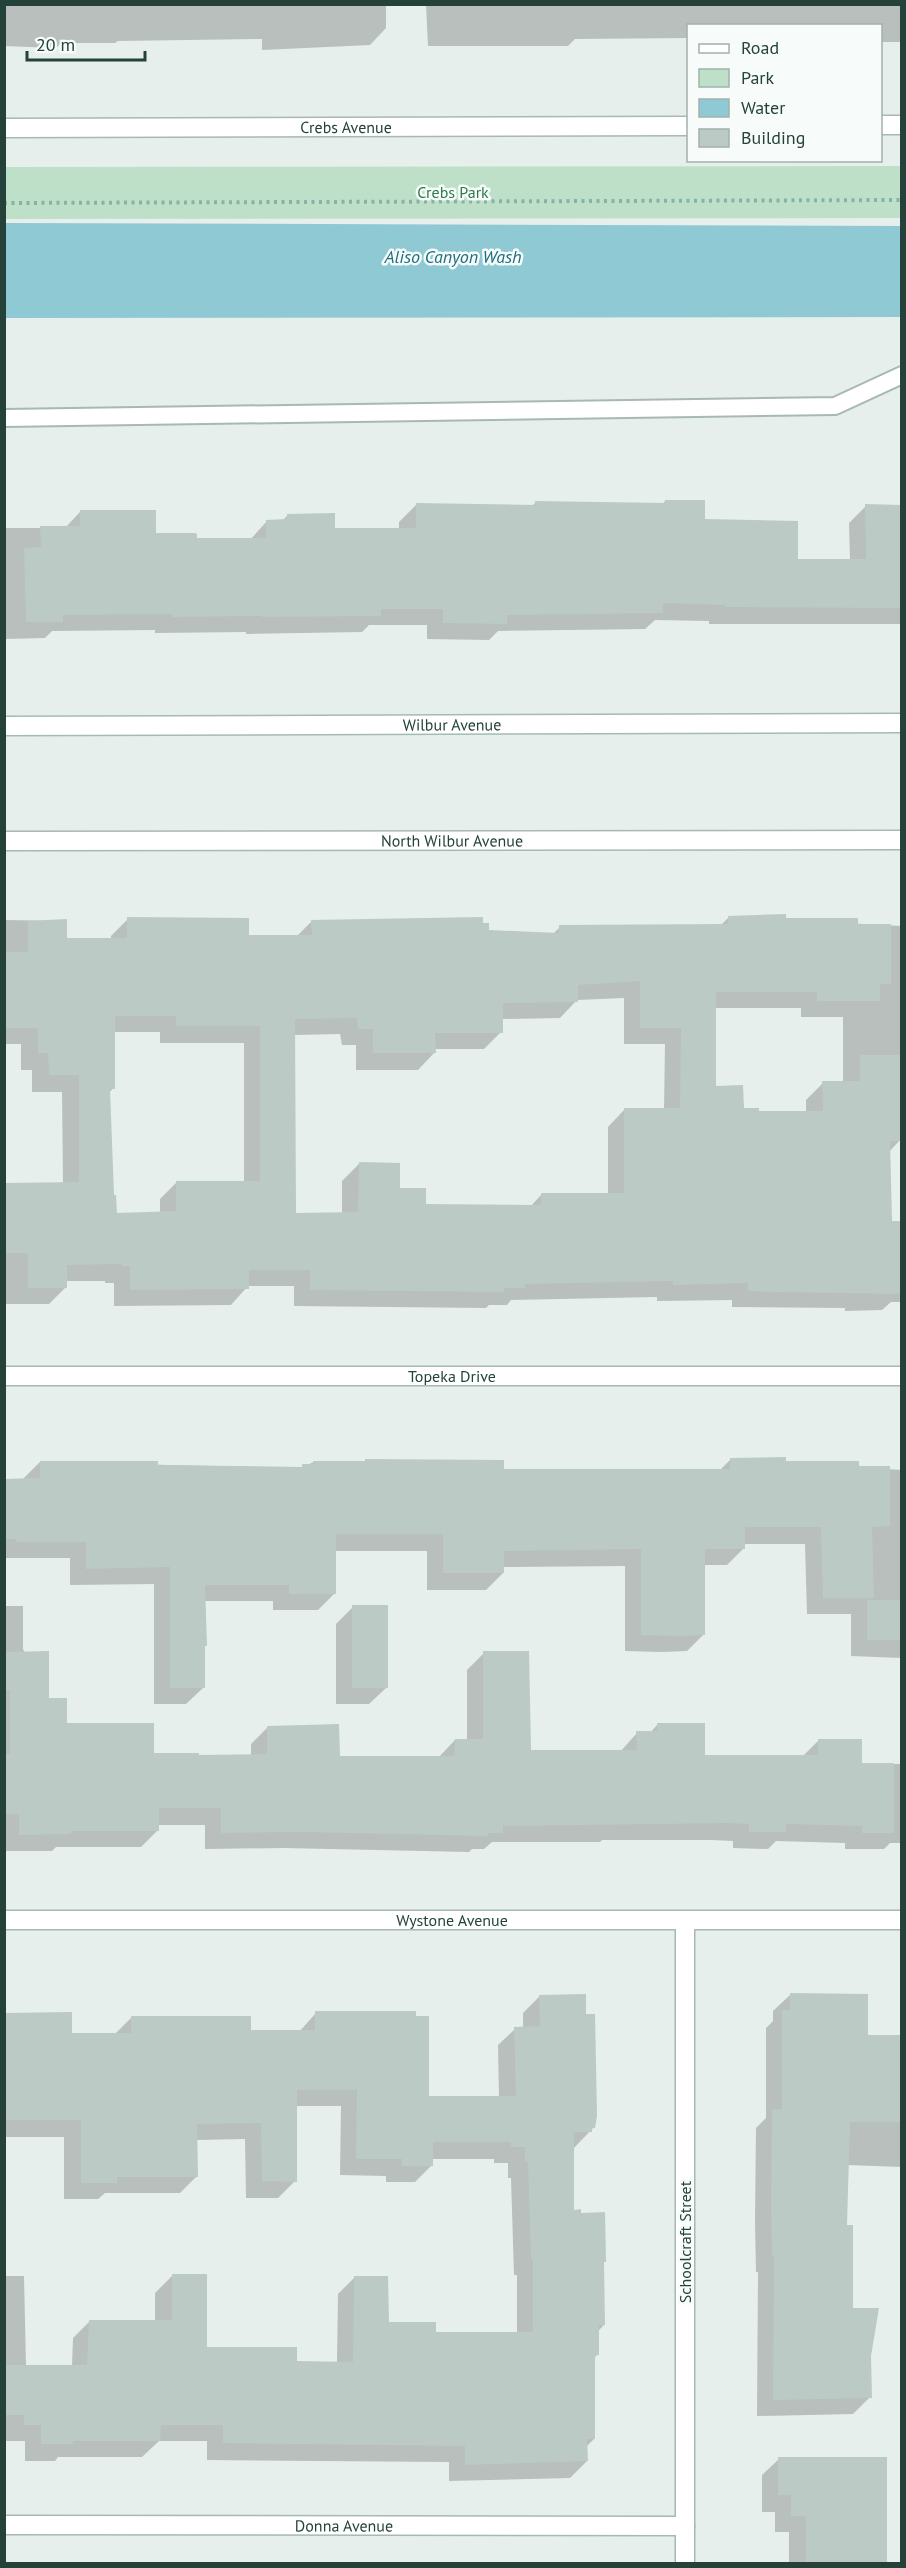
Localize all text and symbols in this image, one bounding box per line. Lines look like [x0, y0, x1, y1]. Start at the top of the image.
scale bar [27, 24, 146, 62]
legend [687, 24, 882, 162]
text: 20 m [36, 33, 75, 56]
text: Road [741, 36, 779, 59]
text: Park [741, 66, 774, 89]
text: Water [741, 96, 785, 119]
street label: Crebs Avenue [300, 117, 392, 137]
text: Building [741, 126, 805, 149]
park label: Crebs Park [417, 182, 489, 202]
water label: Aliso Canyon Wash [383, 245, 522, 268]
street label: Wilbur Avenue [403, 714, 501, 735]
street label: North Wilbur Avenue [381, 830, 523, 851]
street label: Topeka Drive [408, 1366, 496, 1386]
street label: Wystone Avenue [396, 1910, 508, 1930]
street label: Schoolcraft Street [675, 2180, 695, 2303]
street label: Donna Avenue [295, 2515, 393, 2536]

